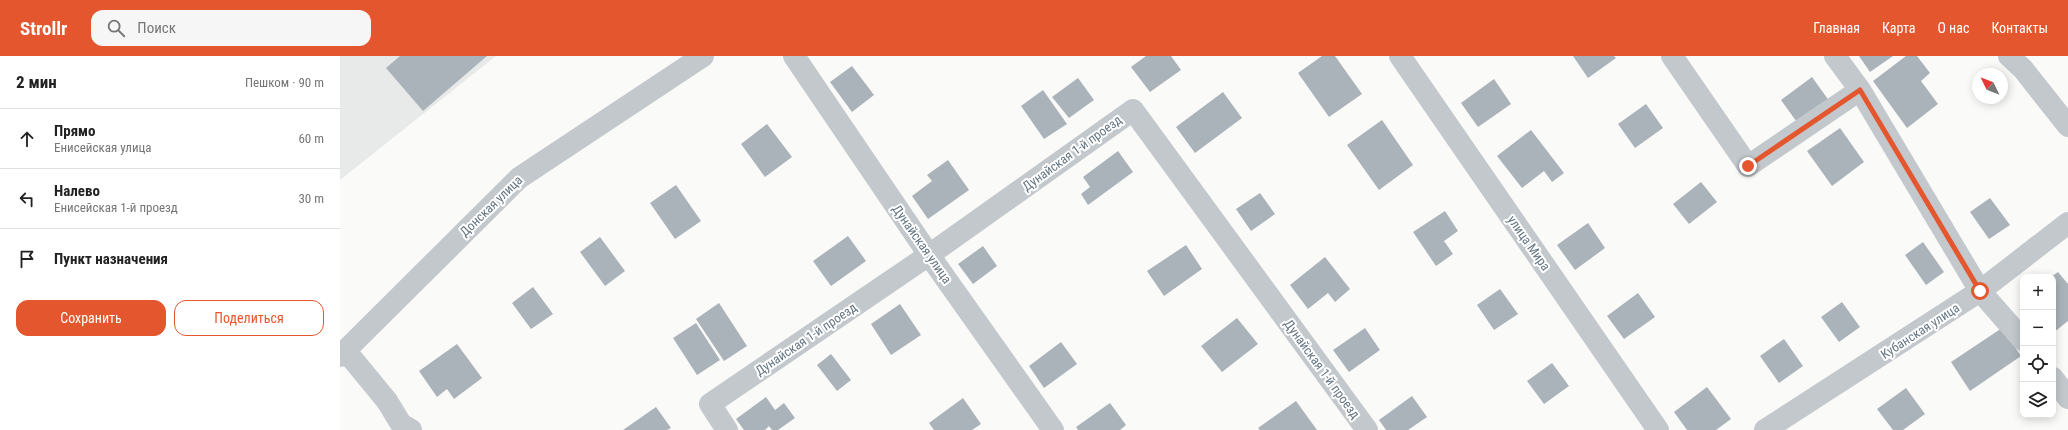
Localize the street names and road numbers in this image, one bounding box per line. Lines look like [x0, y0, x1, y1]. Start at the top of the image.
street label: Дунайская 1-й проезд [1020, 112, 1125, 194]
street label: Донская улица [457, 172, 525, 240]
street label: Дунайская улица [889, 202, 955, 286]
street label: улица Мира [1505, 213, 1553, 273]
street label: Дунайская 1-й проезд [753, 300, 859, 378]
street label: Кубанская улица [1878, 300, 1962, 362]
street label: Дунайская 1-й проезд [1281, 317, 1363, 422]

